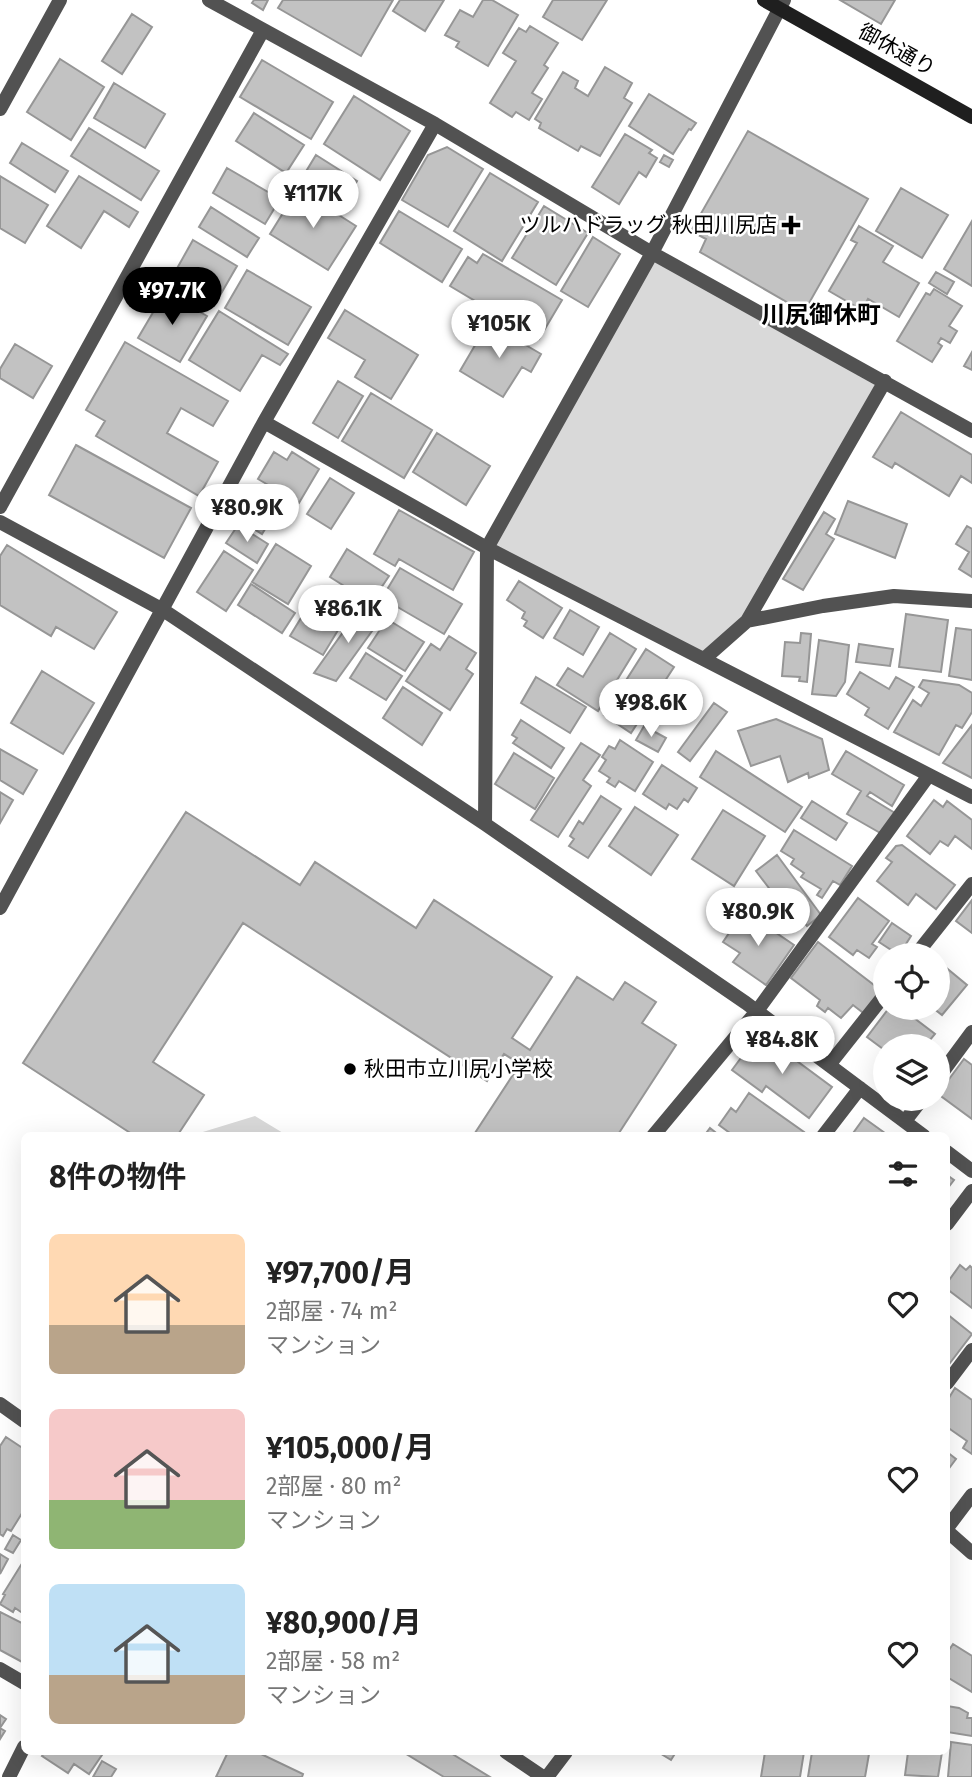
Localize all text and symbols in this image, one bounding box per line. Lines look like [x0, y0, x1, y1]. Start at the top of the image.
street label: 御休通り [854, 18, 940, 82]
pin: ¥117K [264, 170, 362, 230]
text: ¥117K [284, 179, 342, 207]
place label: ツルハドラッグ 秋田川尻店 [519, 212, 777, 238]
marker: ツルハドラッグ 秋田川尻店 [783, 217, 799, 233]
pin: ¥97.7K [115, 268, 229, 327]
text: ¥97.7K [139, 276, 205, 304]
pin: ¥105K [450, 300, 548, 360]
district label: 川尻御休町 [761, 301, 881, 329]
text: ¥105K [467, 309, 531, 337]
pin: ¥80.9K [190, 484, 304, 544]
text: ¥80.9K [211, 493, 283, 521]
pin: ¥86.1K [291, 586, 405, 645]
text: ¥86.1K [314, 594, 382, 622]
pin: ¥98.6K [594, 680, 708, 739]
text: ¥98.6K [615, 688, 687, 716]
pin: ¥80.9K [701, 888, 815, 948]
text: ¥80.9K [722, 897, 794, 925]
map controls [873, 943, 950, 1111]
button: locate [873, 943, 950, 1020]
pin: ¥84.8K [725, 1016, 839, 1076]
text: ¥84.8K [746, 1025, 818, 1053]
button: layers [873, 1034, 950, 1111]
place label: 秋田市立川尻小学校 [364, 1056, 553, 1082]
marker: 秋田市立川尻小学校 [342, 1061, 358, 1077]
icon: filters [884, 1155, 922, 1193]
text: 8件の物件 [49, 1159, 186, 1195]
text: ¥97,700/月 [266, 1255, 415, 1291]
icon: home [105, 1262, 189, 1346]
icon: heart [884, 1285, 922, 1323]
text: 2部屋 · 74 m² [266, 1297, 398, 1325]
text: マンション [266, 1331, 381, 1359]
text: ¥105,000/月 [266, 1430, 435, 1466]
icon: home [105, 1437, 189, 1521]
icon: heart [884, 1460, 922, 1498]
text: 2部屋 · 80 m² [266, 1472, 402, 1500]
text: マンション [266, 1506, 381, 1534]
text: ¥80,900/月 [266, 1605, 422, 1641]
icon: home [105, 1612, 189, 1696]
icon: heart [884, 1635, 922, 1673]
text: 2部屋 · 58 m² [266, 1647, 400, 1675]
text: マンション [266, 1681, 381, 1709]

